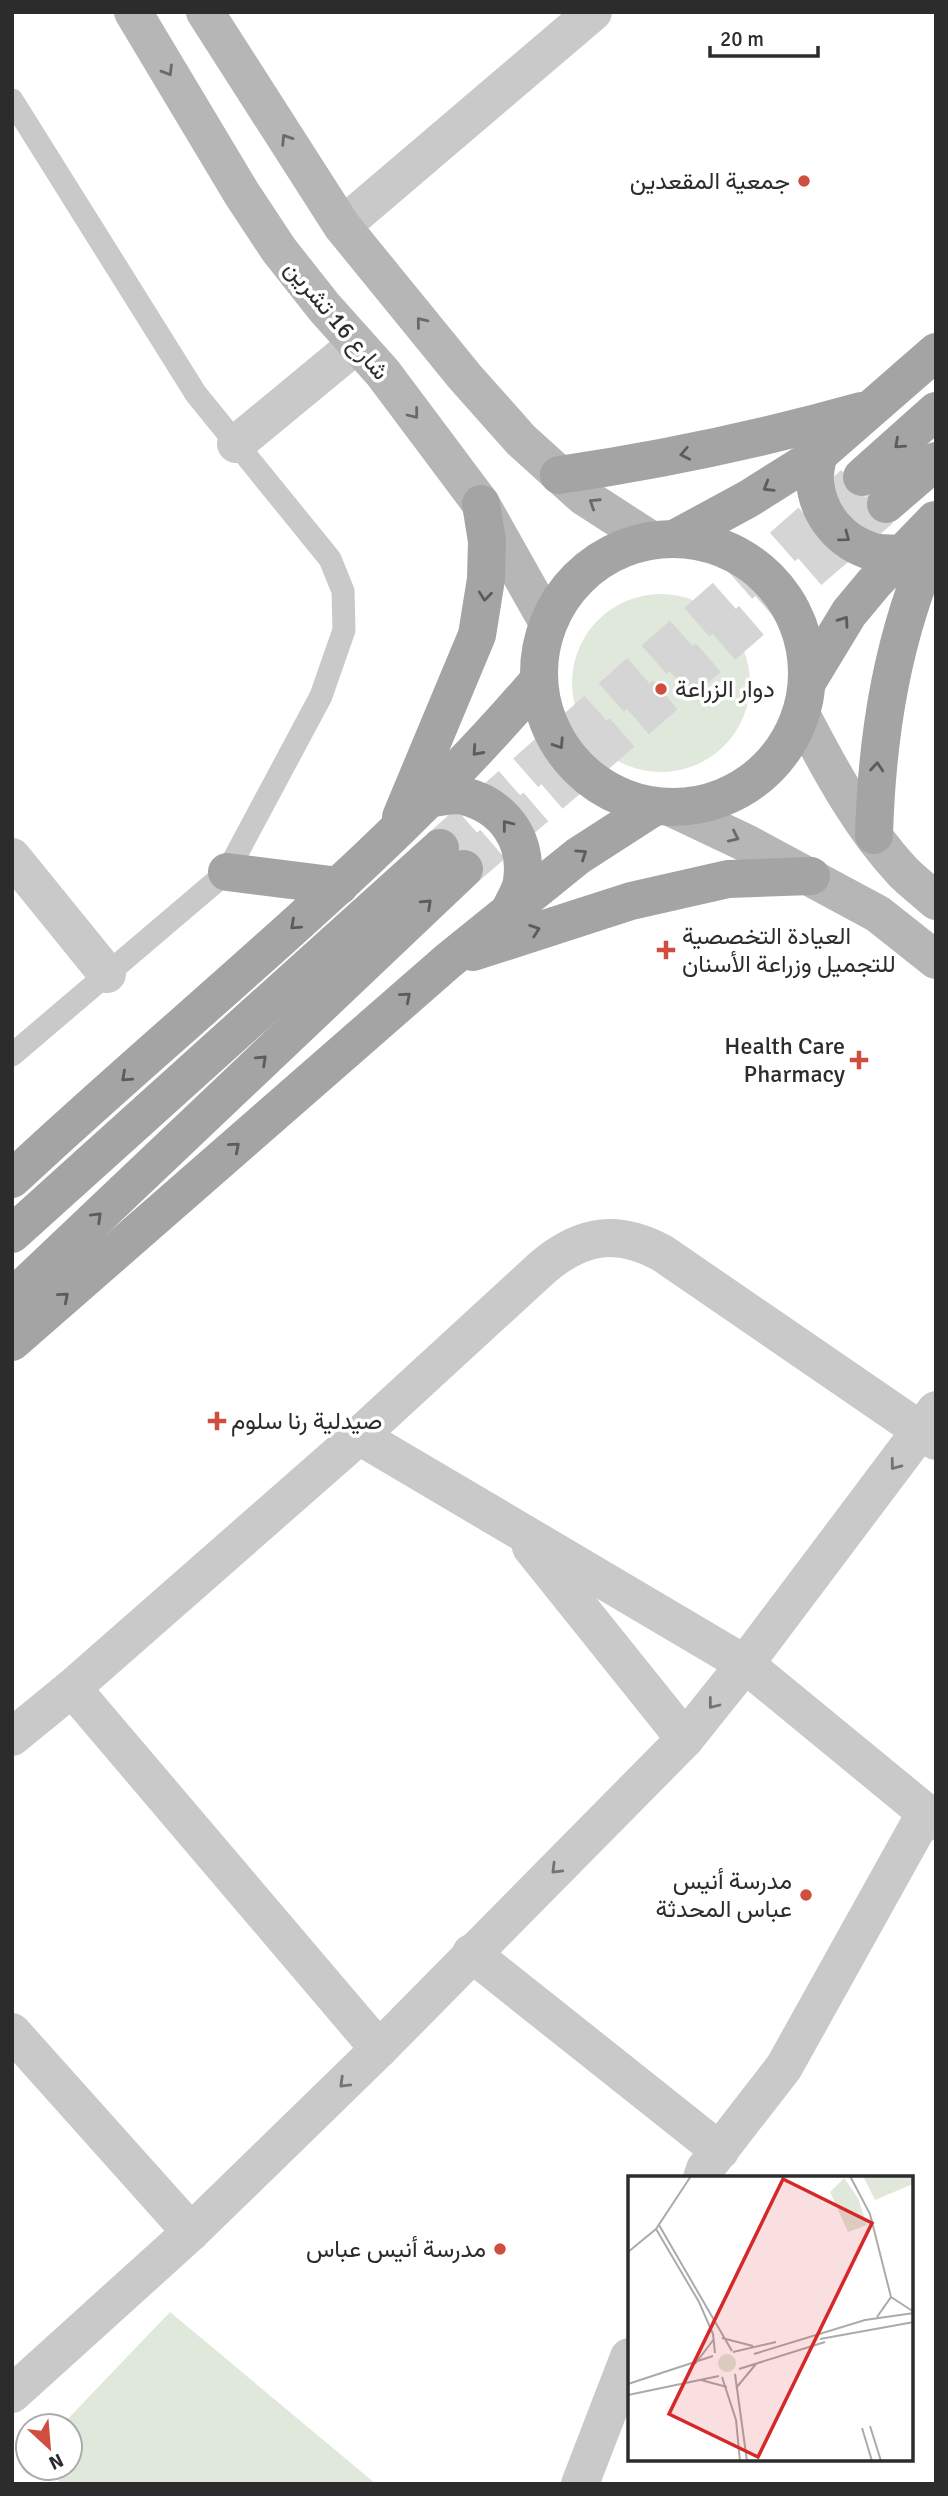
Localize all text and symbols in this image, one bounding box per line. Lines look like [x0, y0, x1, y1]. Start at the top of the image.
scale bar [710, 14, 818, 58]
text: 20 m [720, 26, 764, 52]
one-way arrow [160, 63, 173, 76]
one-way arrow [282, 134, 295, 147]
place label: جمعية المقعدين [630, 166, 790, 196]
marker: جمعية المقعدين [796, 173, 812, 189]
street label: شارع 16 تشرين [277, 254, 396, 387]
one-way arrow [416, 318, 429, 330]
one-way arrow [406, 406, 419, 419]
one-way arrow [894, 436, 907, 448]
one-way arrow [679, 446, 691, 461]
one-way arrow [763, 478, 776, 491]
one-way arrow [589, 499, 602, 512]
one-way arrow [838, 528, 850, 541]
one-way arrow [477, 590, 492, 602]
one-way arrow [836, 616, 848, 629]
place label: دوار الزراعة [675, 674, 775, 704]
marker: دوار الزراعة [653, 681, 669, 697]
one-way arrow [551, 736, 564, 749]
one-way arrow [473, 743, 485, 756]
one-way arrow [869, 761, 884, 772]
one-way arrow [503, 820, 516, 832]
one-way arrow [727, 829, 739, 843]
one-way arrow [574, 850, 587, 862]
one-way arrow [419, 900, 432, 912]
one-way arrow [290, 917, 303, 929]
place label: العيادة التخصصية للتجميل وزراعة الأسنان [682, 921, 896, 979]
one-way arrow [529, 924, 541, 939]
marker: العيادة التخصصية للتجميل وزراعة الأسنان [656, 940, 676, 960]
one-way arrow [398, 993, 411, 1005]
place label: Health Care Pharmacy [724, 1031, 845, 1089]
marker: Health Care Pharmacy [851, 1052, 867, 1068]
one-way arrow [253, 1056, 266, 1069]
one-way arrow [121, 1069, 134, 1081]
one-way arrow [226, 1143, 239, 1155]
one-way arrow [89, 1213, 102, 1226]
one-way arrow [55, 1293, 68, 1305]
place label: صيدلية رنا سلوم [231, 1406, 382, 1437]
marker: صيدلية رنا سلوم [209, 1413, 225, 1429]
one-way arrow [890, 1457, 903, 1469]
one-way arrow [708, 1697, 721, 1709]
one-way arrow [551, 1860, 564, 1873]
place label: مدرسة أنيس عباس المحدثة [655, 1866, 792, 1924]
marker: مدرسة أنيس عباس المحدثة [798, 1887, 814, 1903]
one-way arrow [339, 2074, 352, 2087]
inset map [628, 2176, 913, 2461]
place label: مدرسة أنيس عباس [306, 2234, 486, 2264]
marker: مدرسة أنيس عباس [492, 2241, 508, 2257]
north arrow [14, 2412, 84, 2482]
text: N [45, 2448, 67, 2475]

